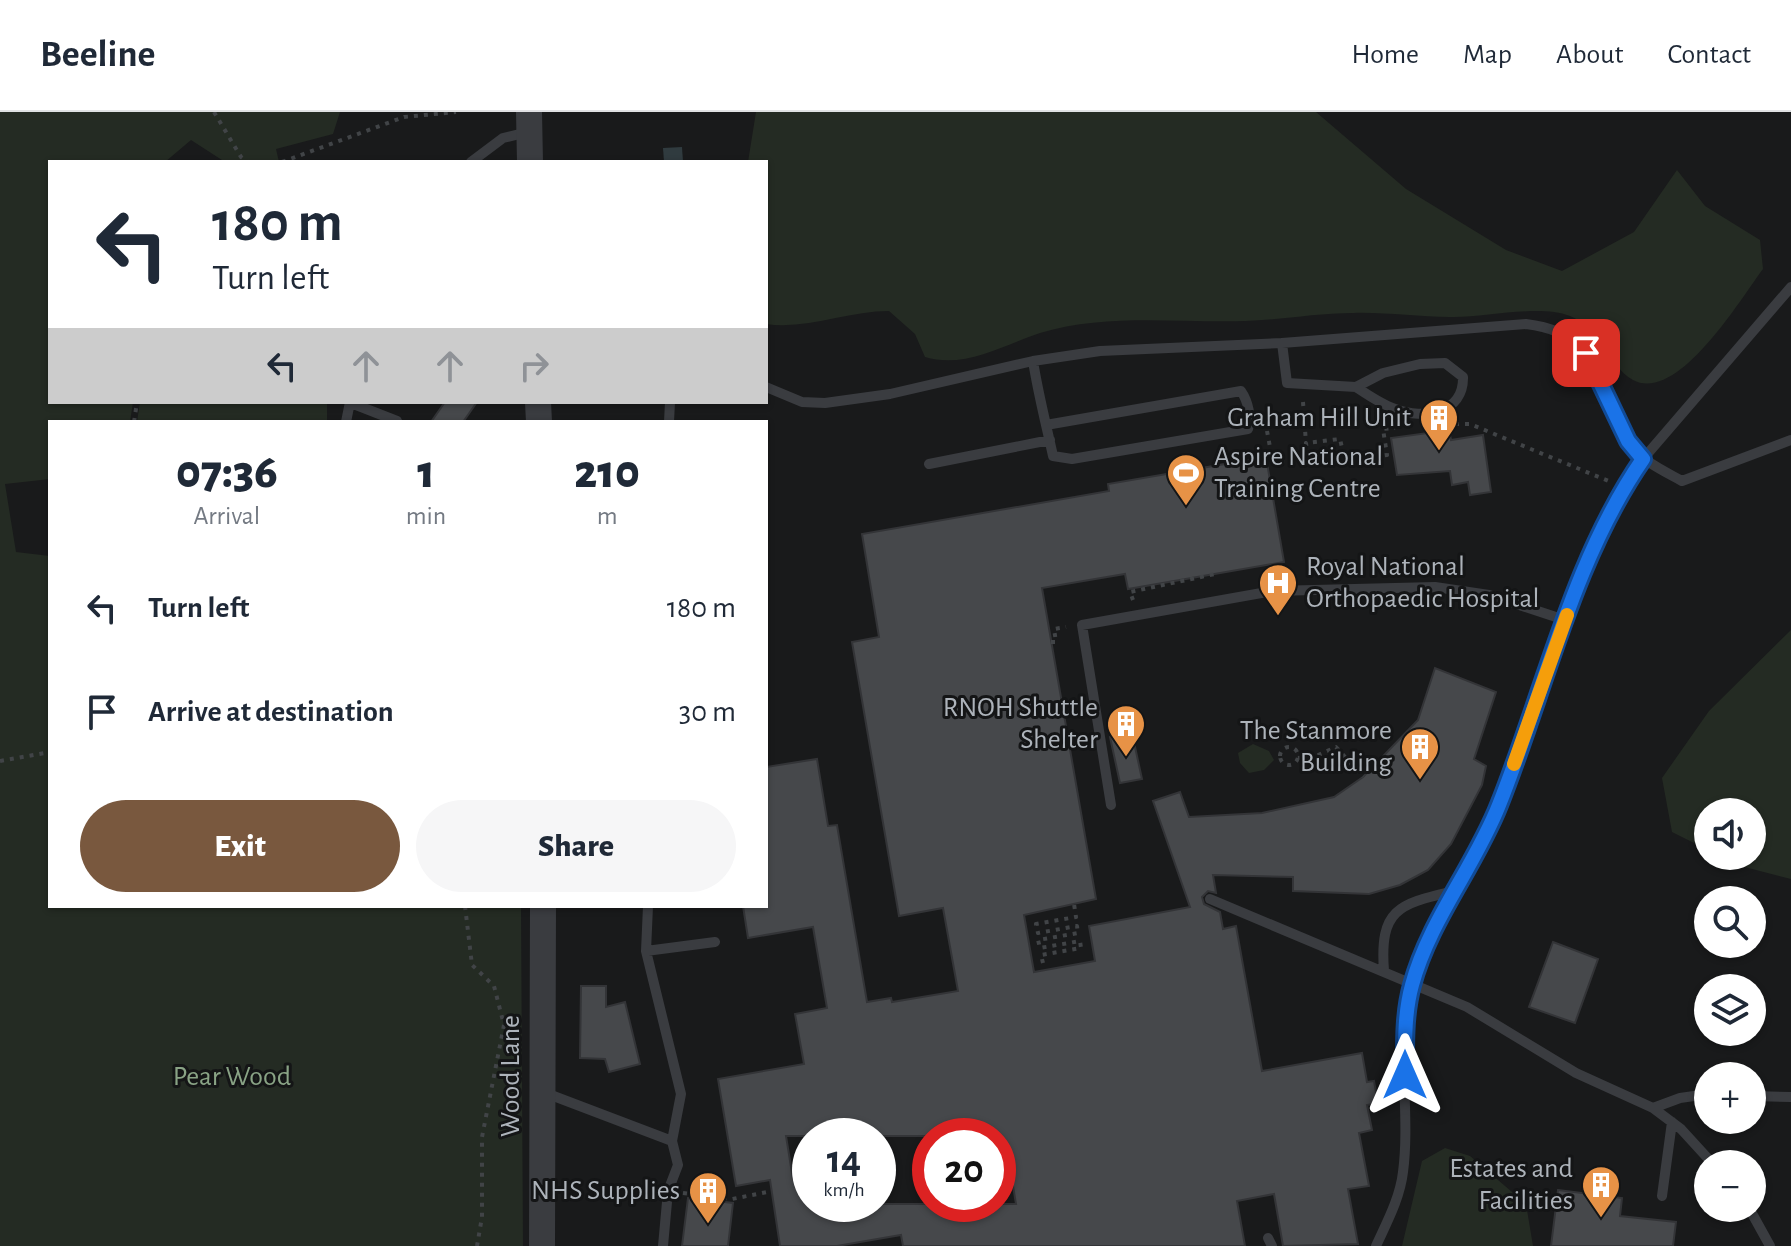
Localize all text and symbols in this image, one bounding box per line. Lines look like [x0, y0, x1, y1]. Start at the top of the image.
text: Beeline [40, 36, 155, 74]
text: Home [1352, 41, 1419, 69]
text: Map [1463, 41, 1512, 69]
text: About [1556, 41, 1624, 69]
text: Contact [1668, 41, 1751, 69]
icon: left [80, 192, 184, 296]
text: 180 m [212, 195, 343, 251]
text: Turn left [212, 260, 329, 296]
pin [1552, 319, 1620, 387]
icon: arrive [1564, 331, 1608, 375]
icon: left [260, 344, 304, 388]
icon: ahead [344, 344, 388, 388]
icon: ahead [428, 344, 472, 388]
icon: right [512, 344, 556, 388]
building icon: Graham Hill Unit [1418, 397, 1460, 452]
place label: Graham Hill Unit [1227, 404, 1411, 432]
place label: Aspire National Training Centre [1214, 443, 1383, 503]
text: 07:36 [176, 449, 278, 497]
text: 1 [417, 449, 435, 497]
text: 210 [574, 449, 640, 497]
sports icon: Aspire National Training Centre [1165, 452, 1207, 507]
text: Arrival [193, 503, 260, 529]
text: min [406, 503, 446, 529]
text: m [597, 503, 618, 529]
place label: Royal National Orthopaedic Hospital [1306, 553, 1539, 613]
hospital icon: Royal National Orthopaedic Hospital [1257, 562, 1299, 617]
icon: left [80, 586, 124, 630]
text: Turn left [148, 593, 249, 623]
text: 180 m [667, 593, 736, 623]
icon: arrive [80, 690, 124, 734]
place label: RNOH Shuttle Shelter [943, 694, 1098, 754]
text: Arrive at destination [148, 697, 394, 727]
text: 30 m [679, 697, 736, 727]
building icon: RNOH Shuttle Shelter [1105, 703, 1147, 758]
place label: The Stanmore Building [1240, 717, 1392, 777]
building icon: The Stanmore Building [1399, 726, 1441, 781]
map controls [1694, 798, 1766, 1222]
button: sound [1694, 798, 1766, 870]
button: Exit [80, 800, 400, 892]
button: Share [416, 800, 736, 892]
button: search [1694, 886, 1766, 958]
button: layers [1694, 974, 1766, 1046]
street label: Wood Lane [497, 1015, 525, 1137]
position arrow [1363, 1033, 1447, 1117]
button: + [1694, 1062, 1766, 1134]
park label: Pear Wood [173, 1063, 291, 1091]
speed limit sign: 20 [912, 1118, 1016, 1222]
text: 14 [827, 1140, 861, 1180]
button: − [1694, 1150, 1766, 1222]
place label: Estates and Facilities [1449, 1155, 1573, 1215]
building icon: Estates and Facilities [1580, 1164, 1622, 1219]
building icon: NHS Supplies [687, 1170, 729, 1225]
place label: NHS Supplies [531, 1177, 680, 1205]
text: km/h [823, 1180, 865, 1200]

